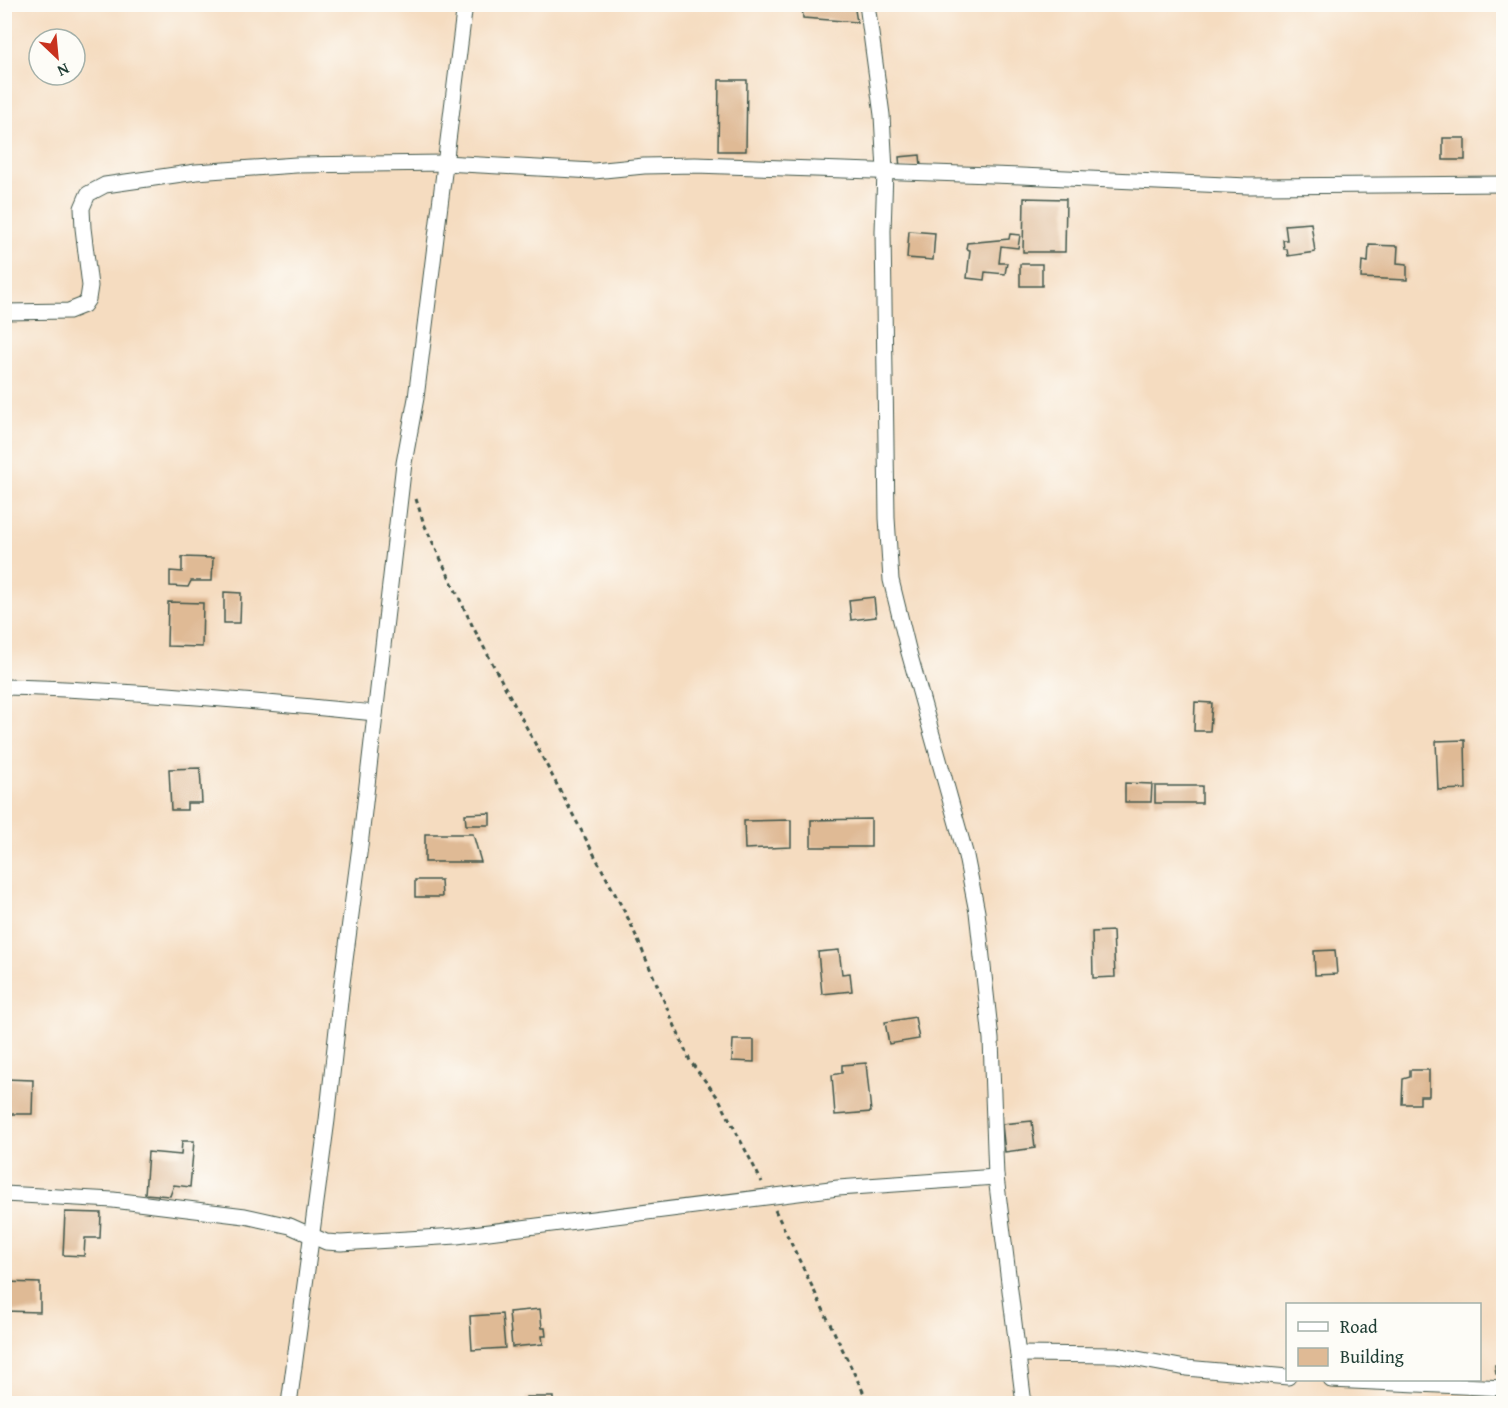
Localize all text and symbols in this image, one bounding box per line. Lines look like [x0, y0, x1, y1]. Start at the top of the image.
north arrow [27, 27, 87, 87]
text: N [53, 57, 74, 84]
legend [1286, 1303, 1481, 1381]
text: Road [1340, 1313, 1378, 1340]
text: Building [1340, 1343, 1404, 1370]

